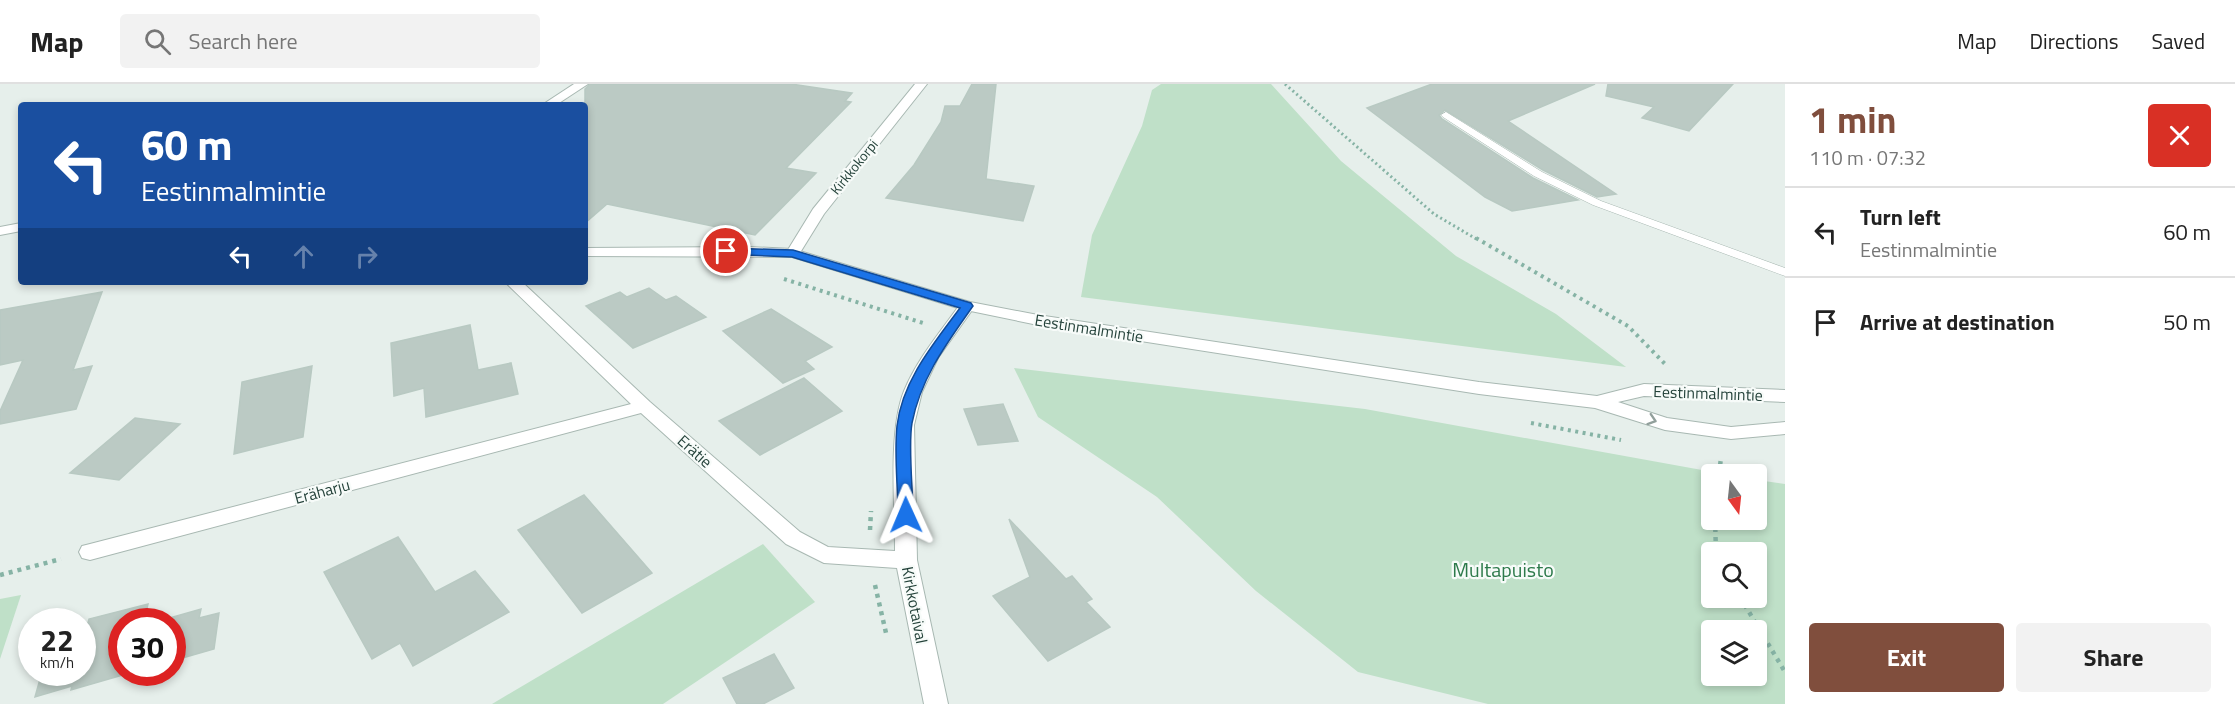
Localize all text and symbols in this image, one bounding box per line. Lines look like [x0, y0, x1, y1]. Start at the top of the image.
search box [120, 14, 540, 68]
text: Map [30, 20, 84, 63]
text: Search here [189, 24, 298, 58]
icon: search [141, 25, 174, 58]
text: Map [1957, 25, 1997, 57]
text: Directions [2030, 25, 2119, 57]
text: Saved [2152, 25, 2205, 57]
text: 1 min [1809, 92, 1896, 147]
button: close [2148, 104, 2211, 167]
text: 60 m [141, 112, 233, 176]
icon: left [42, 126, 120, 204]
street label: Kirkkokorpi [825, 135, 882, 199]
text: 110 m · 07:32 [1809, 142, 1926, 173]
text: Eestinmalmintie [141, 170, 326, 211]
text: Turn left [1860, 200, 1941, 234]
text: 60 m [2163, 215, 2211, 249]
icon: left [1809, 216, 1842, 249]
pin [700, 225, 751, 276]
icon: arrive [709, 234, 742, 267]
text: Eestinmalmintie [1860, 234, 1997, 265]
icon: left [224, 240, 257, 273]
icon: ahead [287, 240, 320, 273]
icon: right [350, 240, 383, 273]
text: Arrive at destination [1860, 305, 2055, 339]
text: 50 m [2163, 305, 2211, 339]
icon: arrive [1809, 306, 1842, 339]
street label: Eestinmalmintie [1033, 308, 1145, 348]
street label: Eestinmalmintie [1653, 379, 1763, 407]
one-way arrow [1646, 413, 1657, 425]
street label: Erätie [672, 429, 718, 473]
north arrow [1701, 464, 1767, 530]
map controls [1701, 464, 1767, 686]
street label: Eräharju [292, 472, 352, 510]
position arrow [874, 483, 938, 547]
button: search [1701, 542, 1767, 608]
park label: Multapuisto [1452, 554, 1554, 585]
street label: Kirkkotaival [896, 564, 934, 646]
speed limit sign: 30 [108, 608, 186, 686]
text: 22 [40, 617, 74, 663]
button: layers [1701, 620, 1767, 686]
button: Exit [1809, 623, 2004, 692]
button: Share [2016, 623, 2211, 692]
text: km/h [40, 651, 74, 674]

